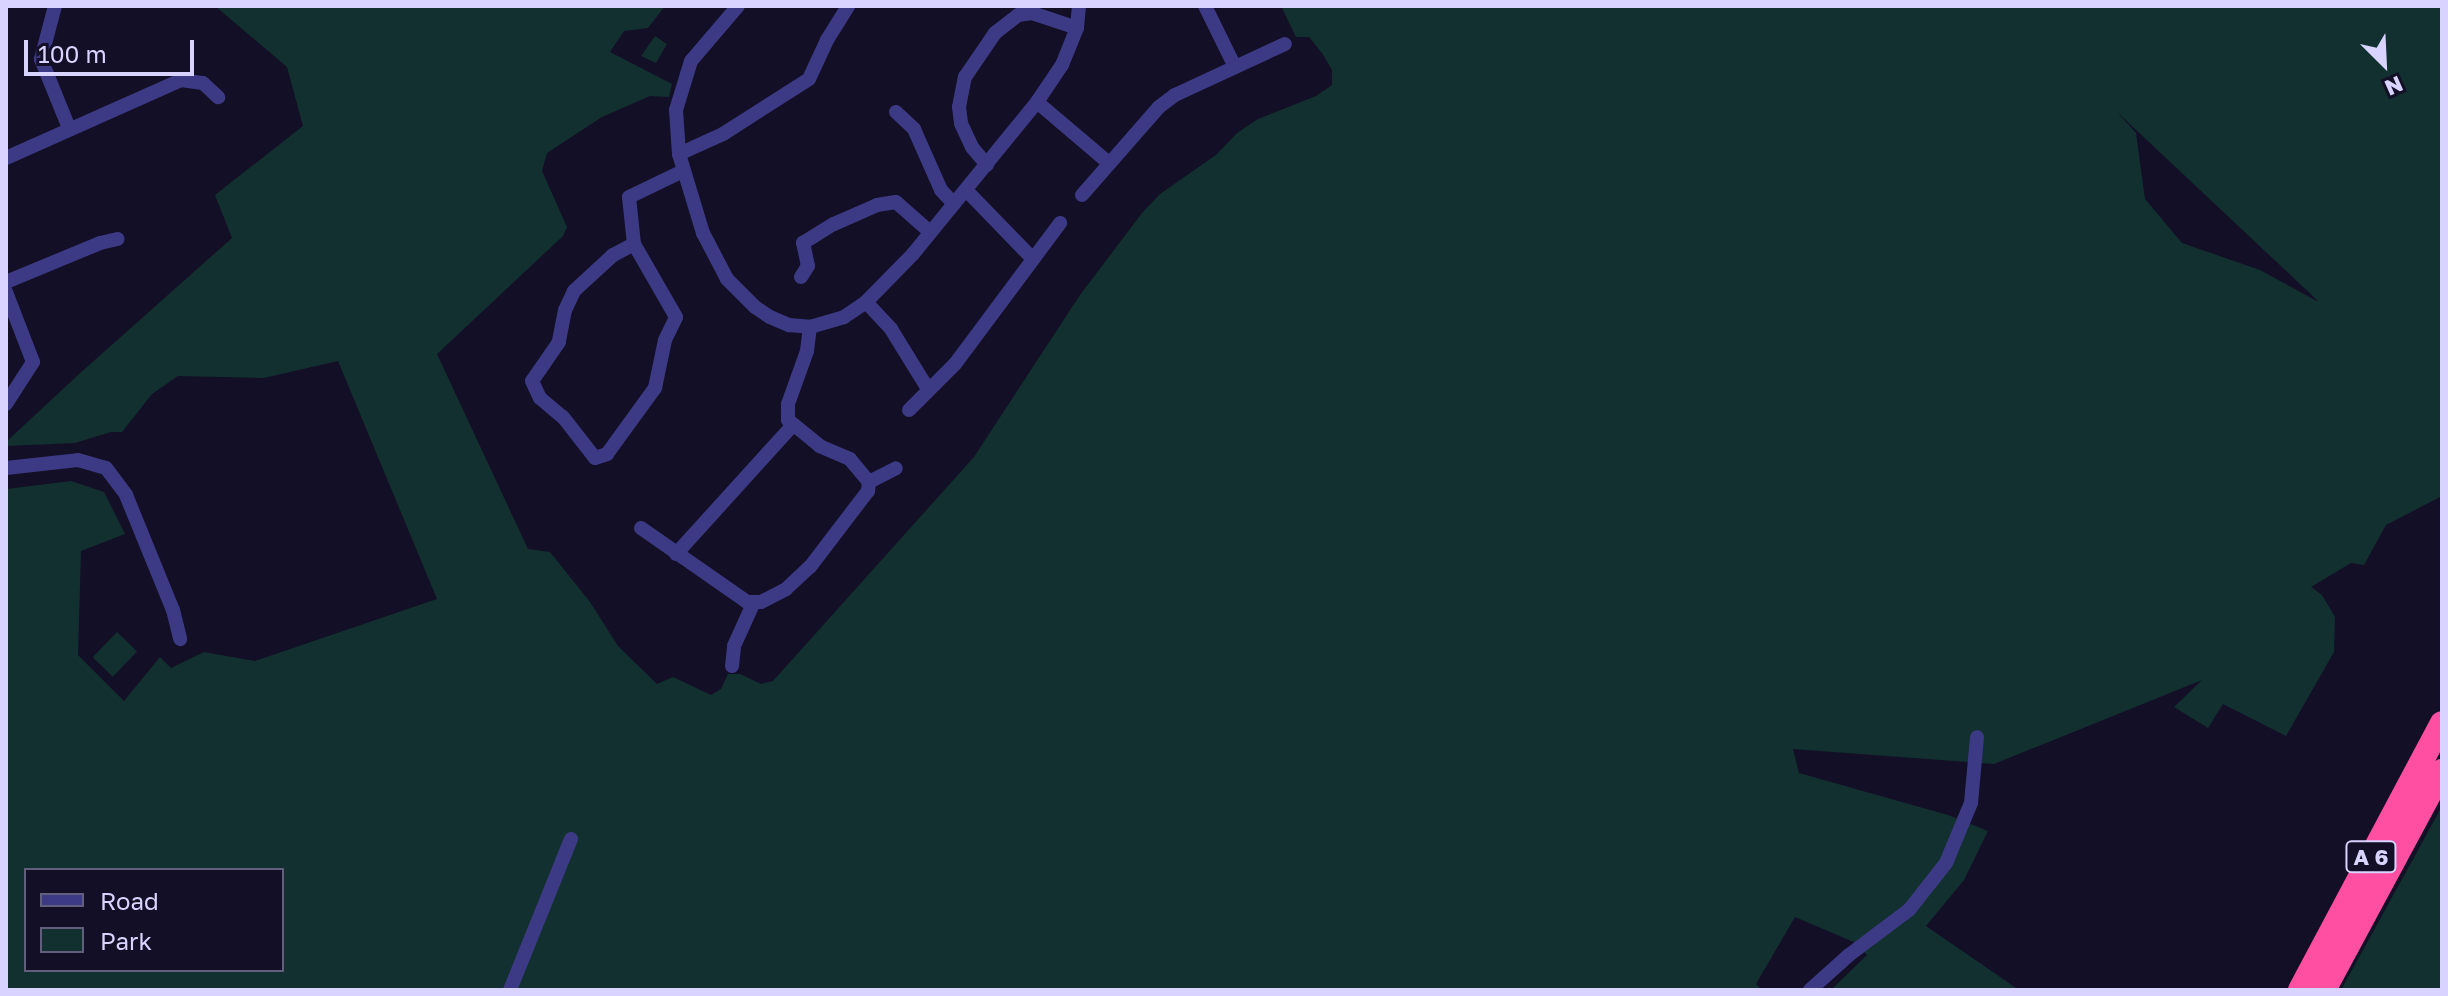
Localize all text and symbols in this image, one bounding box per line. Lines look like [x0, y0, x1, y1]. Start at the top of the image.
scale bar [28, 24, 198, 74]
north arrow [2344, 24, 2424, 104]
text: 100 m [38, 39, 107, 68]
text: N [2381, 71, 2407, 102]
road number: A 6 [2345, 839, 2397, 875]
legend [24, 868, 284, 972]
text: Road [100, 886, 159, 915]
text: Park [100, 926, 152, 955]

